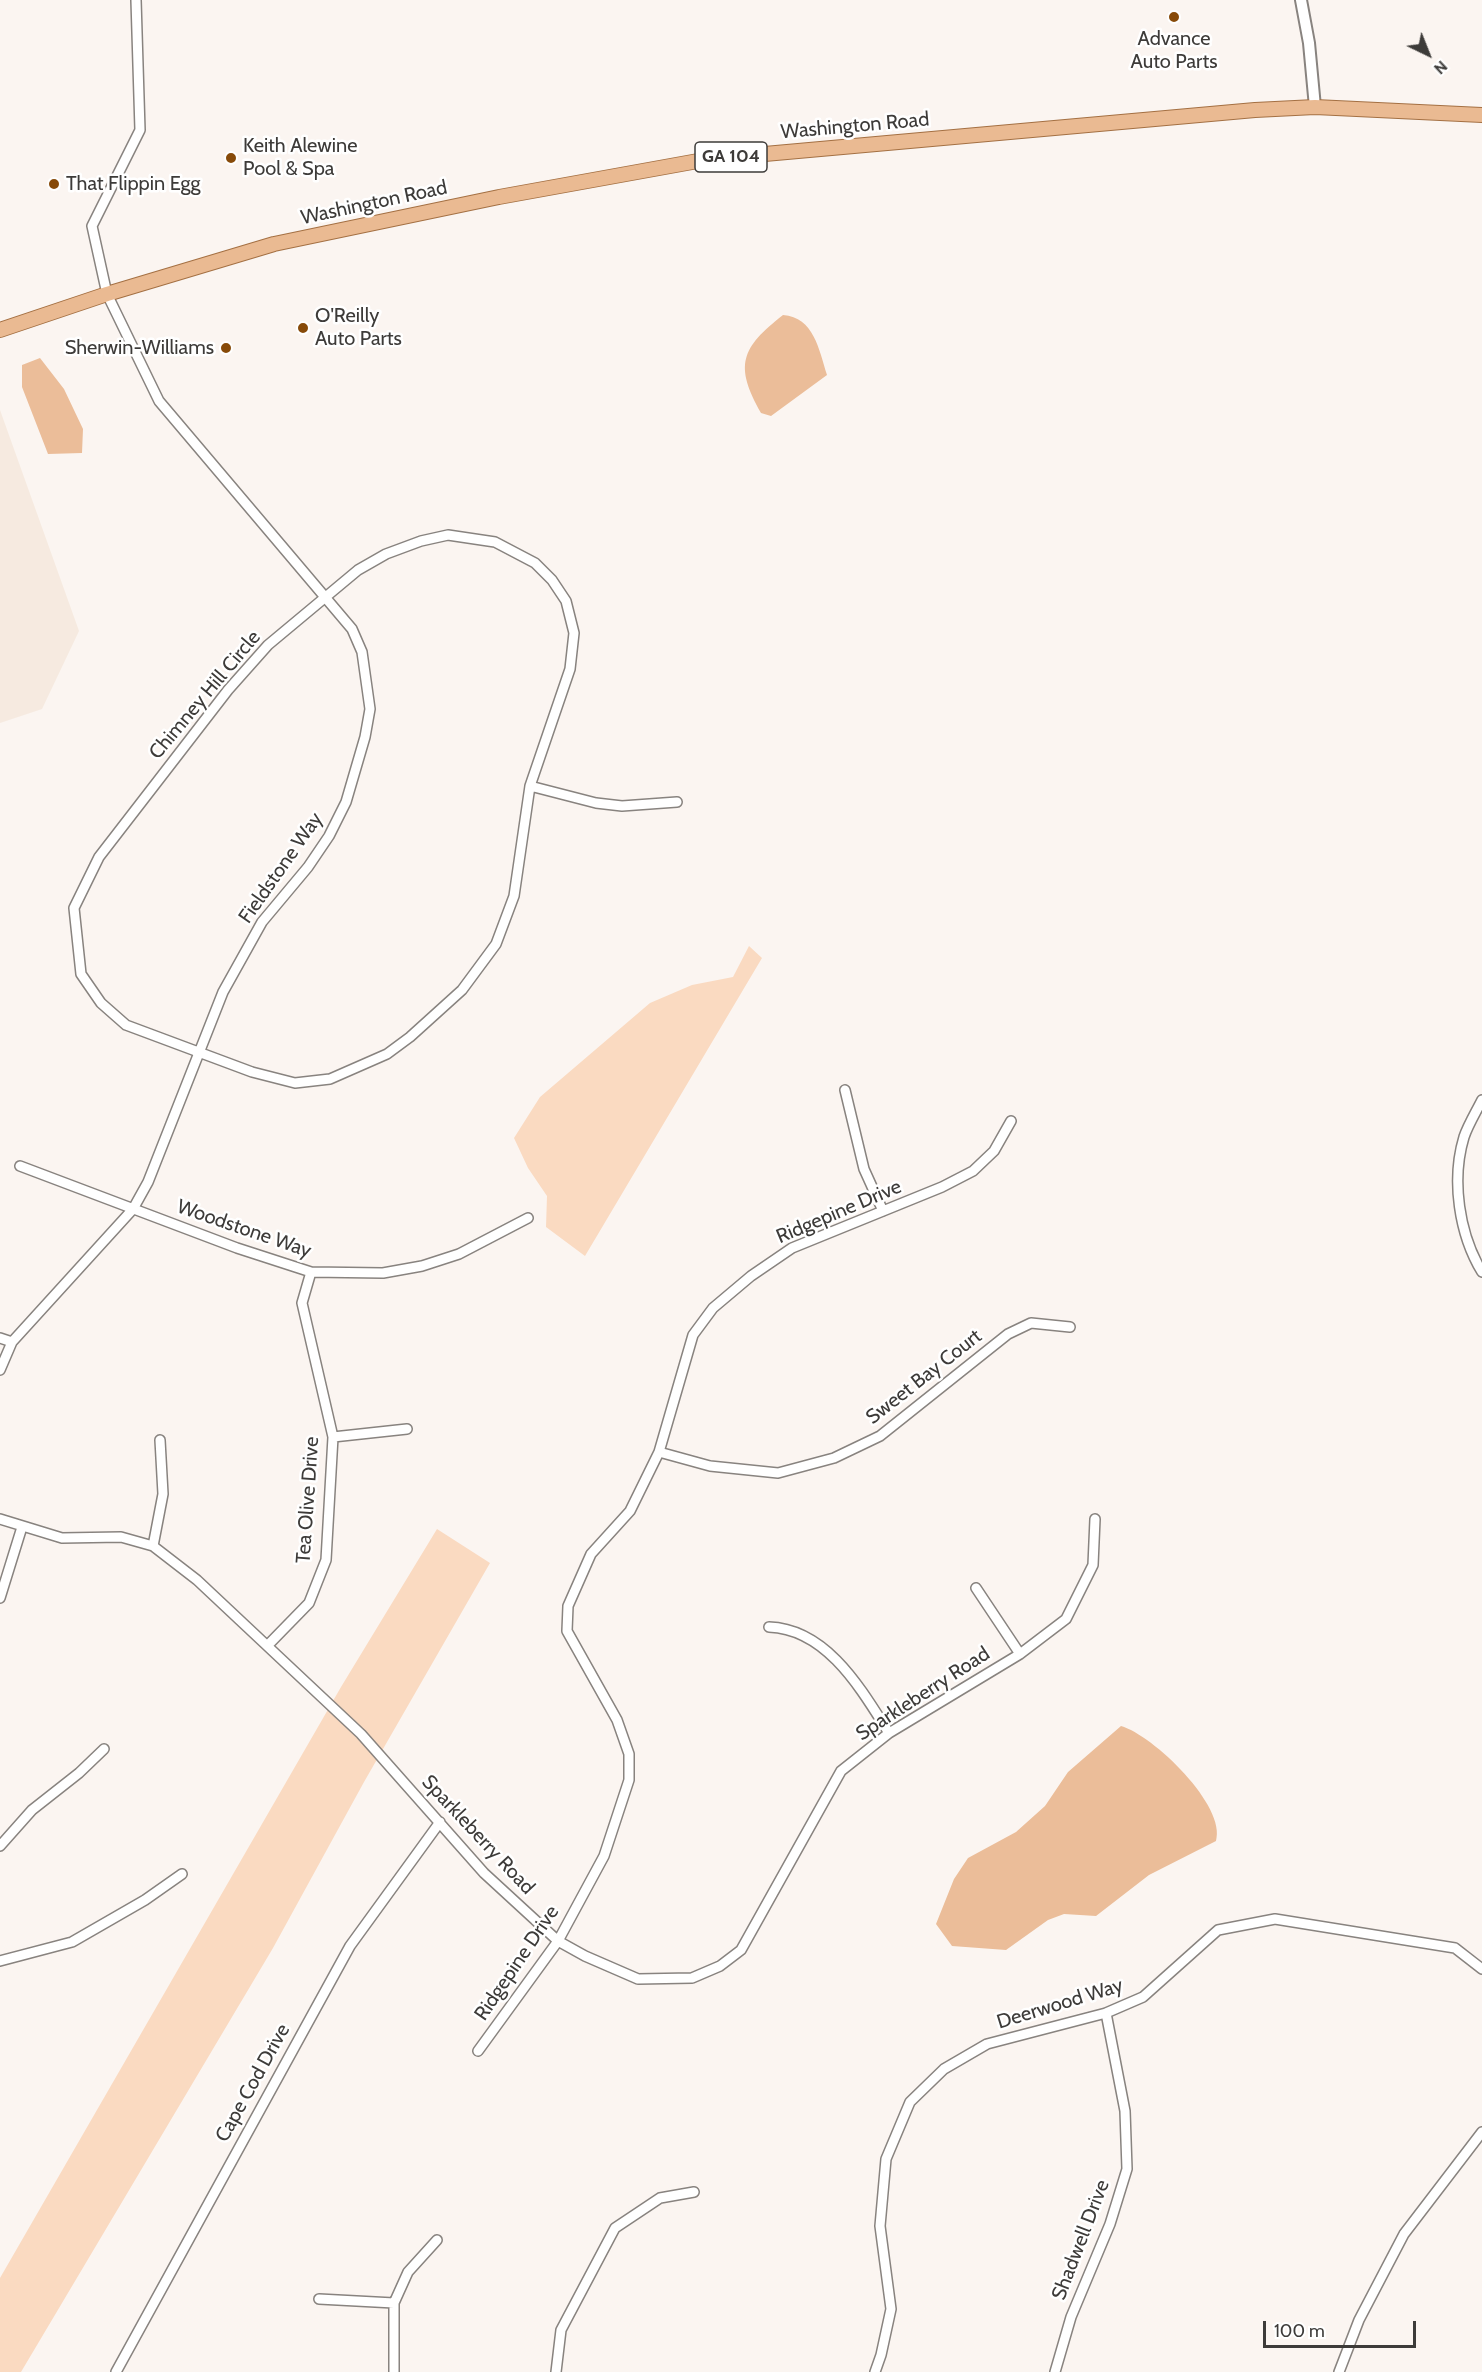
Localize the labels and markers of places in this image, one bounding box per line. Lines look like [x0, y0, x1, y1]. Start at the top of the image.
marker: Advance Auto Parts [1167, 10, 1181, 24]
place label: Advance Auto Parts [1131, 27, 1217, 74]
place label: Keith Alewine Pool & Spa [243, 134, 357, 181]
marker: Keith Alewine Pool & Spa [224, 151, 238, 165]
place label: That Flippin Egg [66, 172, 200, 196]
marker: That Flippin Egg [47, 177, 61, 191]
place label: O'Reilly Auto Parts [315, 304, 402, 351]
marker: O'Reilly Auto Parts [296, 321, 310, 335]
place label: Sherwin-Williams [65, 336, 214, 360]
marker: Sherwin-Williams [219, 341, 233, 355]

